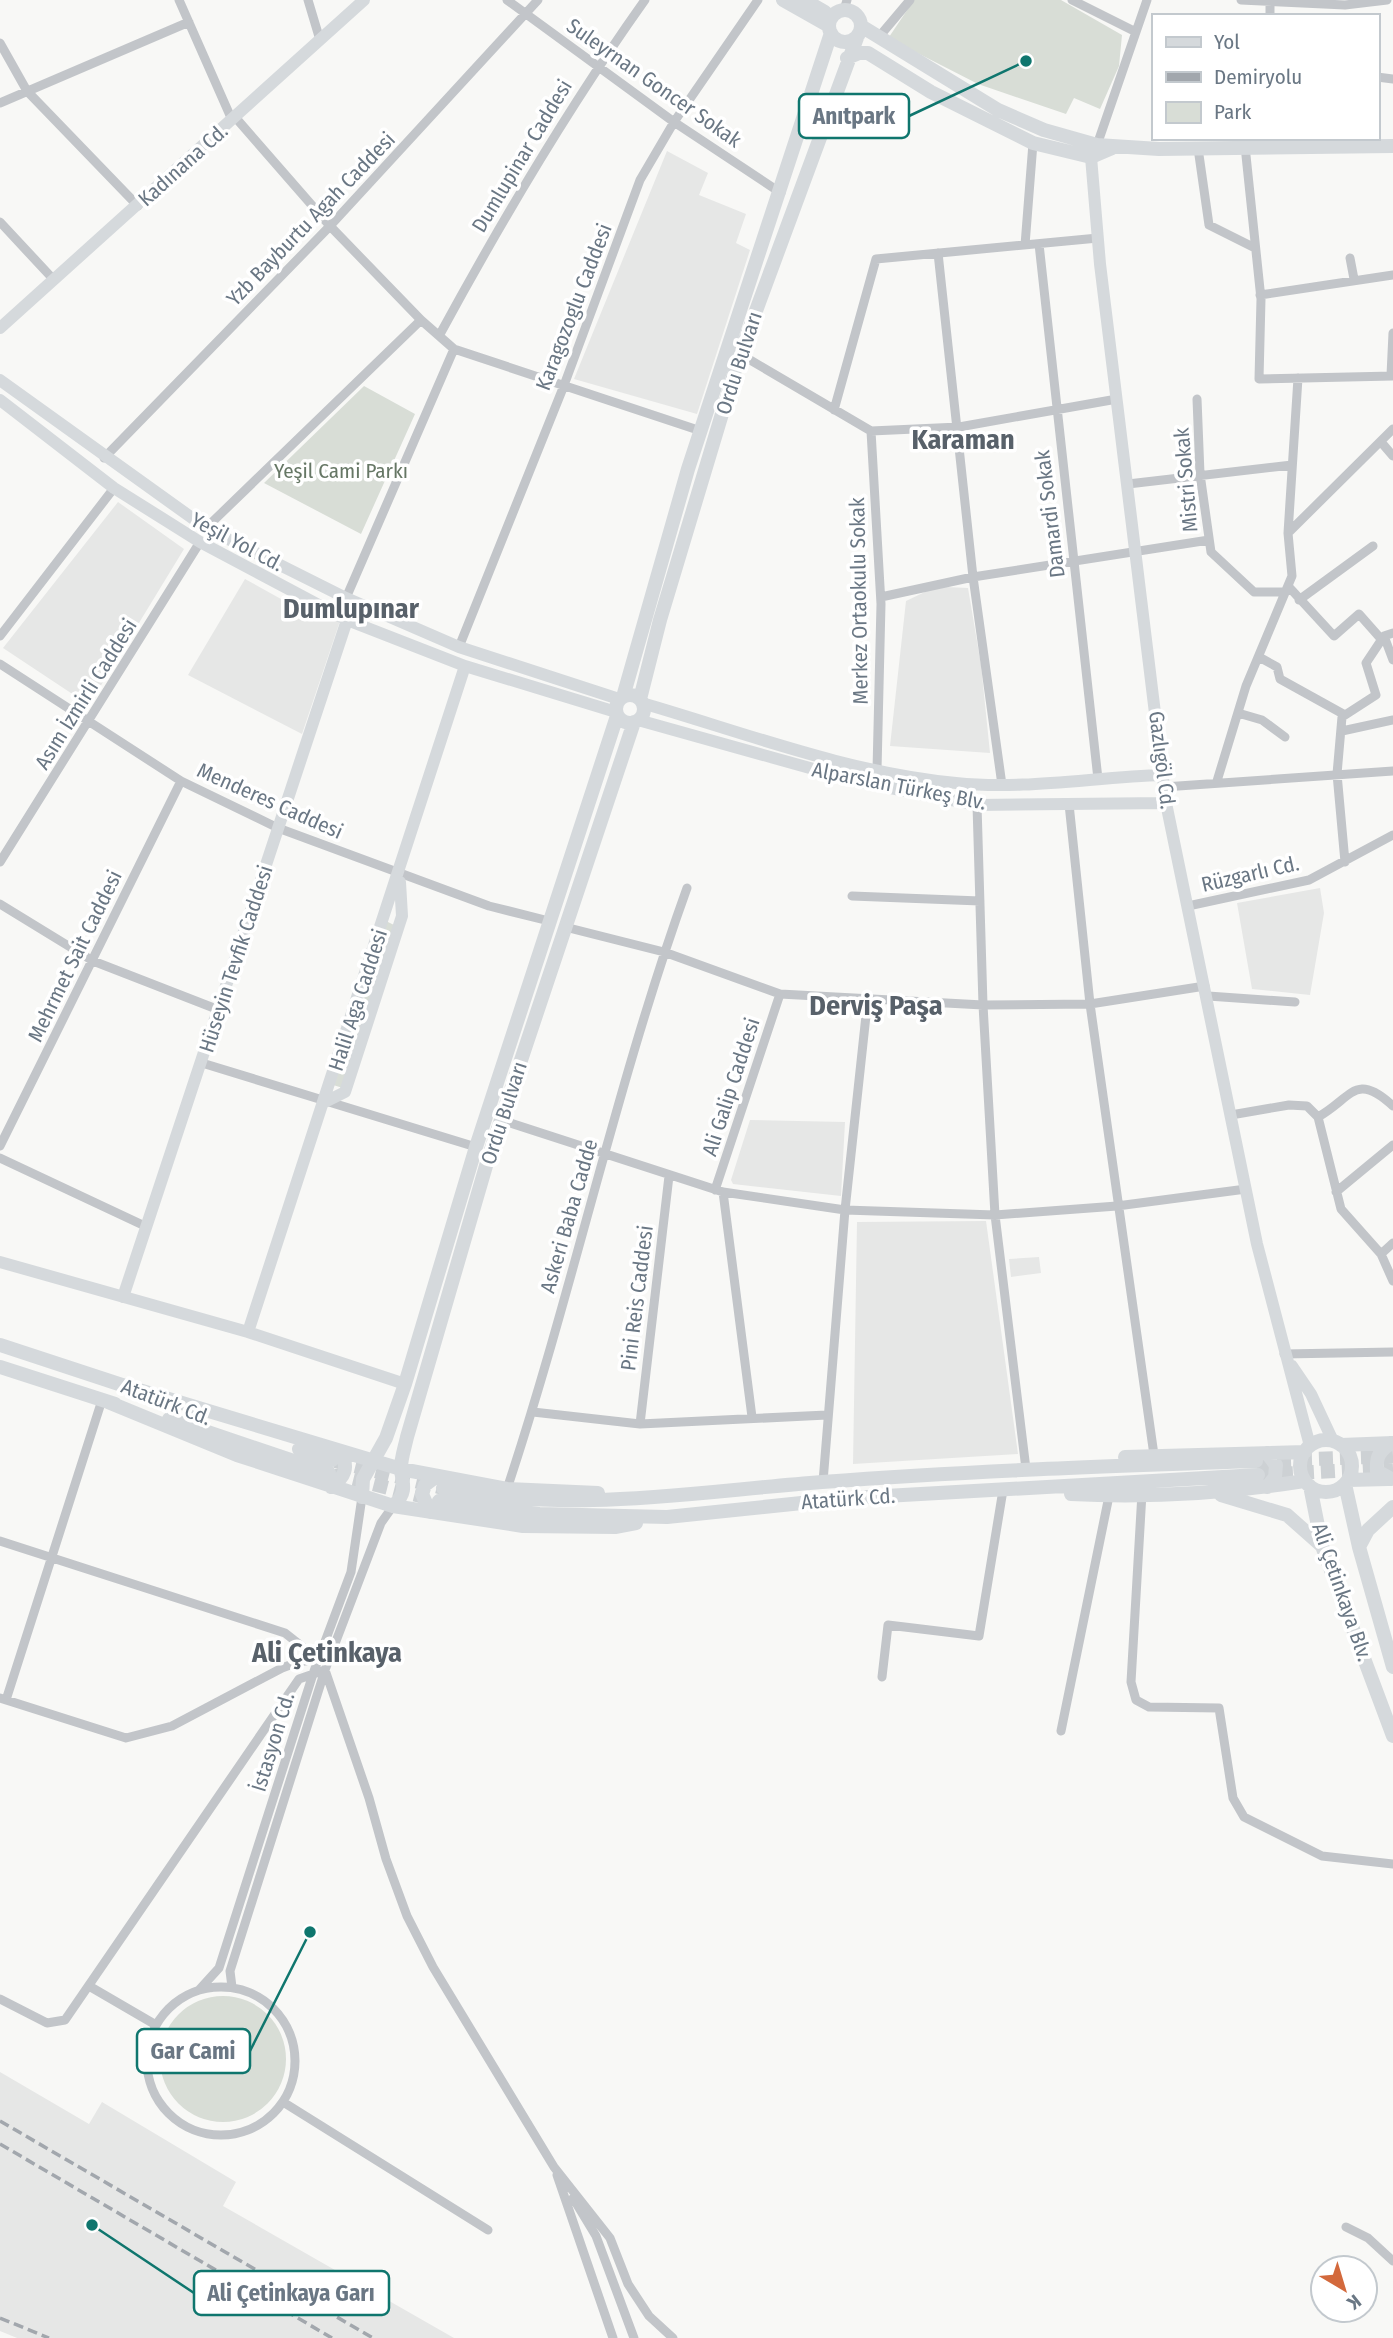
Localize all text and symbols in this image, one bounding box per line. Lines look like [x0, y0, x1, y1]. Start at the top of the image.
street label: Suleyrnan Goncer Sokak [562, 13, 747, 153]
legend [1152, 14, 1379, 140]
text: Yol [1214, 29, 1240, 55]
text: Demiryolu [1214, 64, 1302, 90]
street label: Dumlupinar Caddesi [466, 75, 578, 237]
callout: Anıtpark [799, 94, 909, 138]
text: Park [1214, 99, 1252, 125]
text: Anıtpark [812, 102, 896, 130]
street label: Kadınana Cd. [133, 118, 233, 212]
street label: Yzb Bayburtu Agah Caddesi [221, 127, 401, 311]
street label: Karagozoglu Caddesi [530, 220, 618, 394]
street label: Ordu Bulvarı [710, 308, 768, 418]
district label: Karaman [911, 423, 1015, 456]
street label: Mistri Sokak [1168, 427, 1204, 533]
street label: Damardi Sokak [1029, 449, 1071, 579]
park label: Yeşil Cami Parkı [274, 458, 408, 484]
street label: Merkez Ortaokulu Sokak [844, 497, 874, 705]
street label: Yeşil Yol Cd. [186, 507, 288, 577]
district label: Dumlupınar [283, 592, 420, 625]
street label: Asım İzmirli Caddesi [29, 614, 143, 774]
street label: Gazlıgöl Cd. [1143, 710, 1181, 810]
street label: Alparslan Türkeş Blv. [810, 756, 988, 816]
street label: Menderes Caddesi [193, 757, 347, 845]
street label: Rüzgarlı Cd. [1199, 850, 1301, 898]
street label: Hüseyin Tevfik Caddesi [193, 862, 279, 1056]
street label: Mehrmet Sait Caddesi [22, 866, 128, 1046]
street label: Halil Aga Caddesi [323, 926, 393, 1074]
district label: Derviş Paşa [809, 989, 943, 1022]
street label: Ali Galip Caddesi [696, 1015, 766, 1159]
street label: Ordu Bulvarı [475, 1058, 533, 1168]
street label: Askeri Baba Cadde [535, 1136, 603, 1296]
street label: Pini Reis Caddesi [615, 1224, 659, 1372]
street label: Atatürk Cd. [117, 1373, 215, 1431]
street label: Atatürk Cd. [800, 1483, 896, 1515]
street label: Ali Çetinkaya Blv. [1306, 1520, 1378, 1664]
district label: Ali Çetinkaya [251, 1636, 402, 1670]
street label: İstasyon Cd. [246, 1689, 300, 1795]
callout: Gar Cami [137, 2029, 250, 2073]
text: Gar Cami [151, 2037, 236, 2065]
north arrow [1309, 2254, 1379, 2324]
callout: Ali Çetinkaya Garı [194, 2271, 389, 2315]
text: Ali Çetinkaya Garı [206, 2279, 375, 2308]
text: K [1342, 2290, 1366, 2315]

